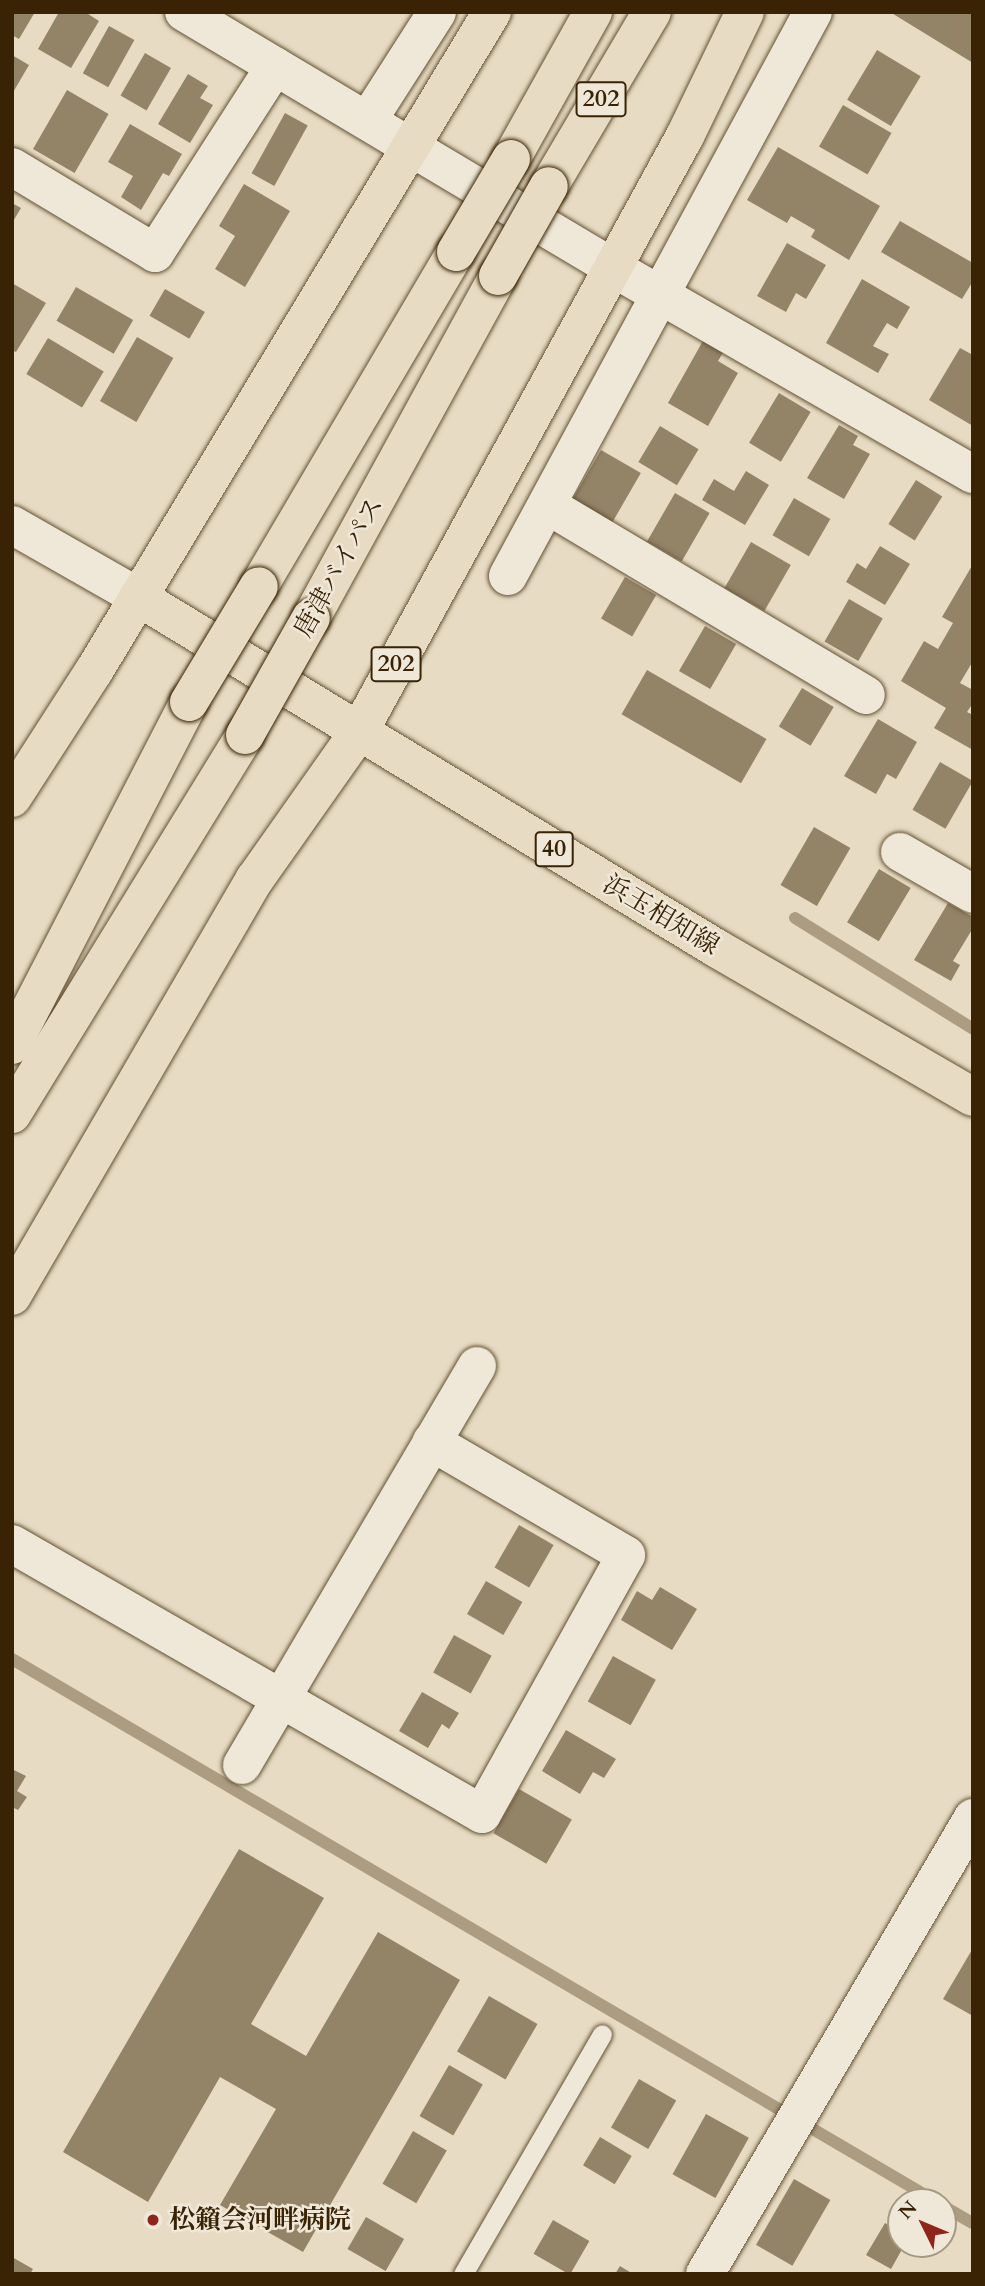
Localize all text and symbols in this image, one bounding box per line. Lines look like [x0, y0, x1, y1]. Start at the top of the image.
road number: 202 [575, 78, 627, 119]
street label: 唐津バイパス [288, 491, 390, 643]
road number: 202 [370, 644, 422, 684]
road number: 40 [533, 828, 575, 870]
street label: 浜玉相知線 [597, 868, 725, 962]
north arrow [887, 2188, 957, 2258]
text: N [893, 2195, 923, 2225]
place label: 松籟会河畔病院 [169, 2204, 351, 2236]
marker: 松籟会河畔病院 [143, 2210, 163, 2230]

